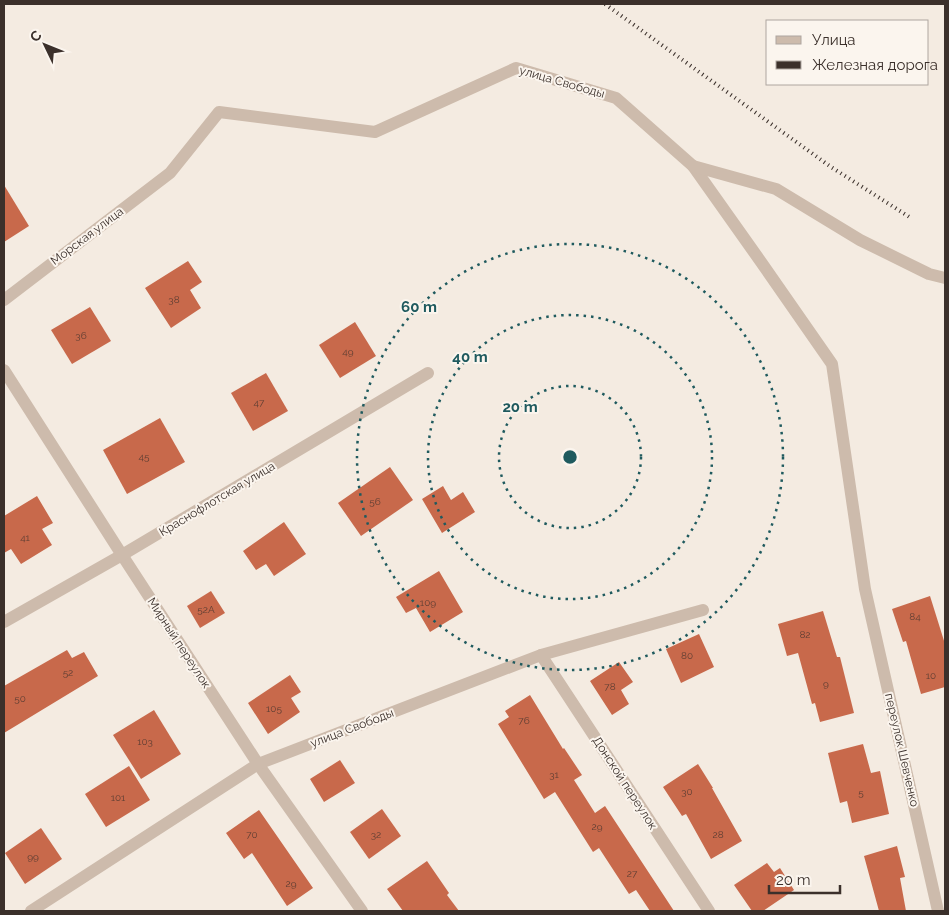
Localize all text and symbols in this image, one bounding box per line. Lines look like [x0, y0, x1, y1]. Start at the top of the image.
north arrow [20, 20, 70, 70]
legend [766, 20, 929, 85]
text: С [26, 27, 45, 45]
text: Улица [812, 31, 856, 49]
text: Железная дорога [812, 56, 938, 74]
street label: улица Свободы [518, 63, 606, 101]
street label: Морская улица [48, 204, 126, 268]
house number: 38 [168, 294, 180, 305]
text: 60 m [401, 298, 437, 316]
house number: 36 [75, 330, 87, 341]
house number: 49 [342, 346, 354, 357]
text: 40 m [452, 348, 488, 366]
house number: 47 [254, 397, 265, 408]
text: 20 m [502, 398, 538, 416]
centre of rings [561, 448, 579, 466]
house number: 45 [139, 451, 150, 462]
street label: Краснофлотская улица [157, 459, 277, 539]
house number: 56 [369, 496, 381, 507]
house number: 41 [20, 532, 31, 543]
street label: Мирный переулок [144, 595, 214, 691]
house number: 109 [420, 597, 436, 608]
house number: 52А [197, 604, 215, 615]
house number: 84 [909, 611, 921, 622]
house number: 82 [799, 629, 811, 640]
house number: 80 [681, 650, 693, 661]
house number: 52 [63, 667, 73, 678]
house number: 10 [926, 670, 936, 681]
house number: 9 [823, 678, 829, 689]
house number: 78 [604, 681, 616, 692]
street label: переулок Шевченко [882, 692, 922, 808]
house number: 50 [14, 693, 26, 704]
house number: 105 [266, 703, 282, 714]
street label: улица Свободы [308, 706, 396, 750]
house number: 76 [518, 715, 530, 726]
street label: Донской переулок [590, 734, 660, 832]
house number: 103 [137, 736, 153, 747]
house number: 31 [549, 769, 560, 780]
house number: 30 [681, 786, 693, 797]
house number: 5 [858, 787, 864, 798]
house number: 101 [111, 792, 126, 803]
house number: 29 [591, 821, 603, 832]
house number: 70 [246, 829, 258, 840]
house number: 32 [371, 829, 381, 840]
house number: 28 [712, 829, 724, 840]
house number: 99 [27, 851, 39, 862]
scale bar [769, 862, 840, 894]
house number: 27 [627, 868, 638, 879]
text: 20 m [776, 871, 811, 889]
house number: 29 [285, 878, 297, 889]

